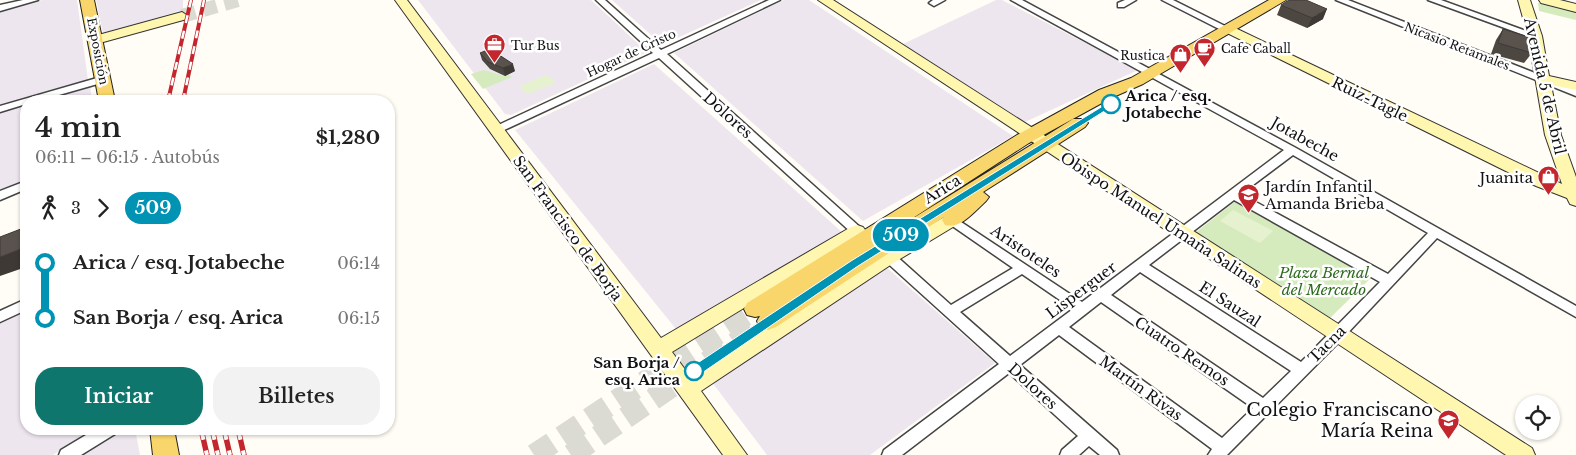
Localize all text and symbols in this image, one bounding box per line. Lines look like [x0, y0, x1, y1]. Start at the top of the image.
street label: Avenida 5 de Abril [1520, 15, 1570, 156]
street label: Exposición [84, 16, 112, 86]
street label: Nicasio Retamales [1402, 19, 1512, 73]
street label: Hogar de Cristo [584, 26, 678, 80]
office icon: Tur Bus [483, 33, 507, 64]
cafe icon: Cafe Caball [1193, 36, 1217, 67]
place label: Tur Bus [511, 38, 559, 53]
place label: Cafe Caball [1221, 41, 1291, 56]
shop icon: Rustica [1169, 43, 1193, 74]
place label: Rustica [1120, 48, 1165, 63]
street label: Ruiz-Tagle [1329, 72, 1411, 126]
place label: Arica / esq. Jotabeche [1122, 86, 1211, 122]
street label: Dolores [699, 88, 757, 142]
marker: Arica / esq. Jotabeche [1101, 94, 1121, 114]
text: 4 min [35, 110, 121, 145]
street label: Jotabeche [1266, 112, 1342, 165]
text: $1,280 [316, 126, 380, 149]
text: 06:11 – 06:15 · Autobús [35, 147, 220, 167]
street label: Obispo Manuel Umaña Salinas [1057, 148, 1265, 292]
street label: San Francisco de Borja [509, 152, 627, 305]
shop icon: Juanita [1537, 165, 1561, 196]
place label: Juanita [1478, 168, 1534, 187]
street label: Arica [919, 170, 965, 208]
place label: Jardín Infantil Amanda Brieba [1263, 177, 1385, 213]
school or university icon: Jardín Infantil Amanda Brieba [1237, 183, 1261, 214]
icon: walk [35, 194, 63, 222]
icon: forward [89, 194, 117, 222]
text: 509 [135, 197, 171, 219]
text: 3 [71, 198, 81, 218]
line badge: 509 [872, 219, 930, 251]
street label: Aristoteles [986, 220, 1065, 282]
text: 509 [883, 224, 919, 246]
text: Arica / esq. Jotabeche [73, 251, 285, 274]
text: 06:14 [337, 253, 380, 273]
street label: Lisperguer [1042, 257, 1121, 323]
park label: Plaza Bernal del Mercado [1278, 263, 1370, 299]
street label: El Sauzal [1196, 277, 1264, 331]
text: San Borja / esq. Arica [73, 306, 283, 329]
text: 06:15 [338, 308, 380, 328]
street label: Cuatro Remos [1131, 312, 1233, 390]
street label: Tacna [1304, 321, 1350, 367]
street label: Martín Rivas [1096, 351, 1186, 425]
place label: San Borja / esq. Arica [593, 353, 680, 389]
street label: Dolores [1004, 359, 1062, 413]
marker: San Borja / esq. Arica [684, 361, 704, 381]
button: Iniciar [35, 367, 203, 425]
button: Billetes [213, 367, 380, 425]
map controls [1515, 395, 1560, 440]
button: locate [1515, 395, 1560, 440]
place label: Colegio Franciscano María Reina [1246, 399, 1433, 442]
school or university icon: Colegio Franciscano María Reina [1437, 408, 1461, 439]

